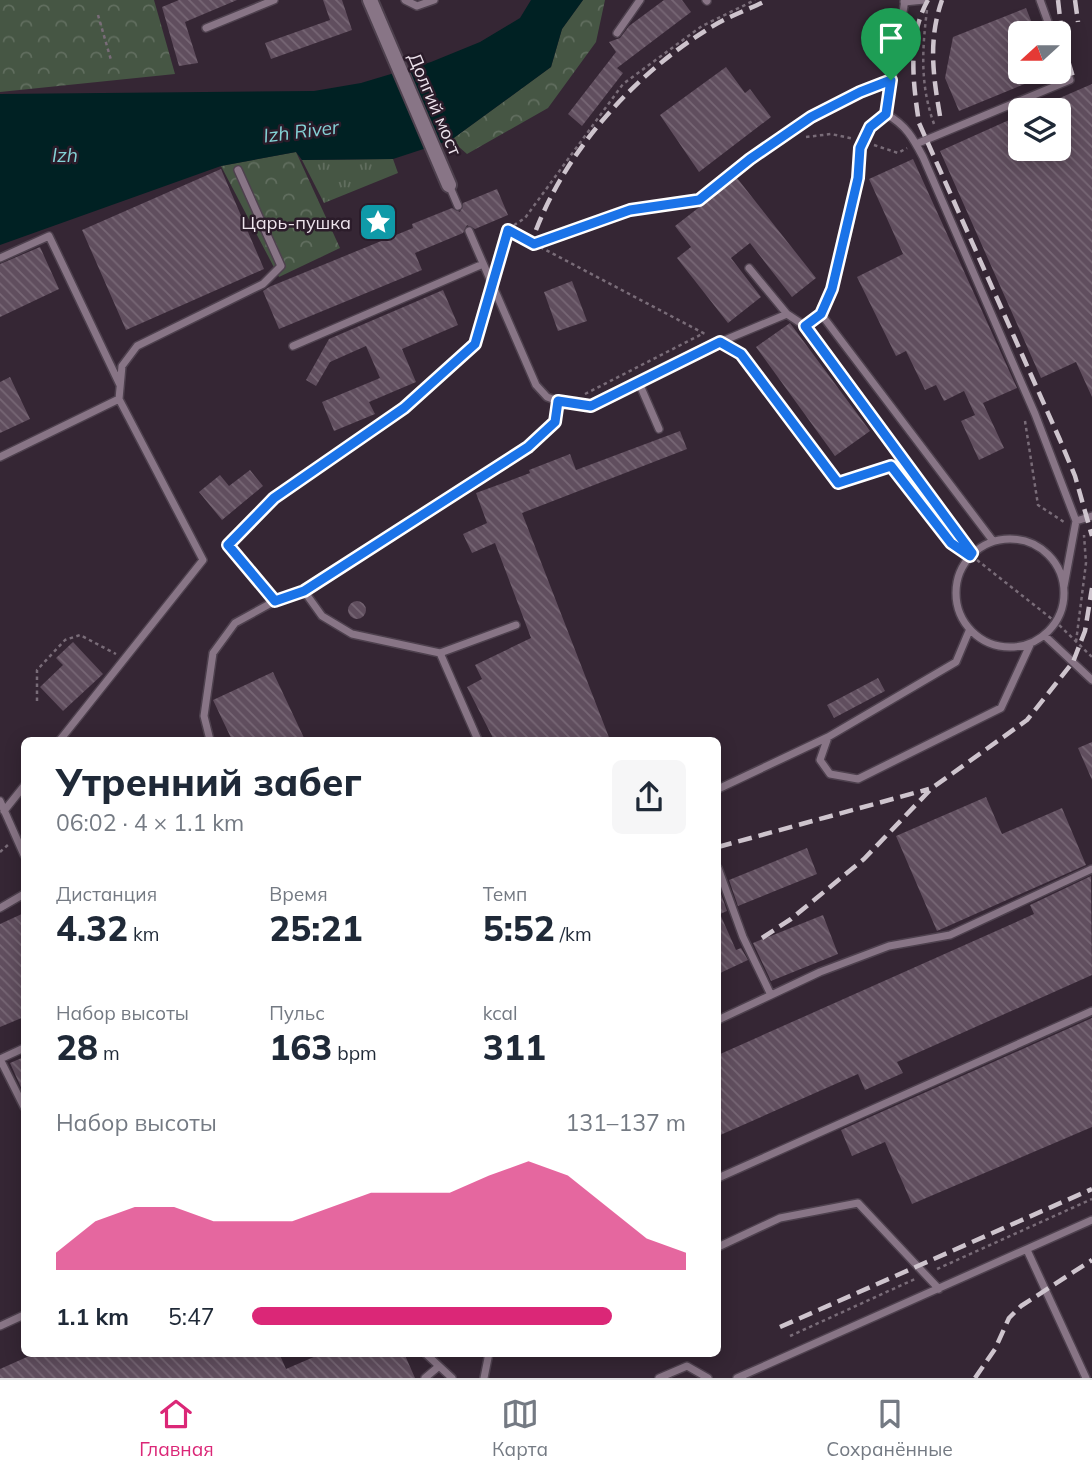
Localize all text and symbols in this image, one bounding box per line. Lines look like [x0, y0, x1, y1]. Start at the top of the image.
pin [861, 8, 921, 80]
icon: arrive [872, 19, 910, 57]
north arrow [1008, 21, 1071, 84]
map controls [1008, 21, 1071, 161]
street label: Долгий мост [403, 49, 467, 160]
button: layers [1008, 98, 1071, 161]
water label: Izh River [262, 114, 341, 148]
water label: Izh [52, 143, 78, 167]
place icon: Царь-пушка [357, 201, 399, 243]
place label: Царь-пушка [241, 211, 351, 234]
text: Утренний забег [56, 758, 362, 806]
button: share [612, 760, 686, 834]
text: 06:02 · 4 × 1.1 km [56, 808, 244, 837]
text: Дистанция [56, 882, 157, 906]
text: Время [269, 882, 328, 906]
text: Темп [483, 882, 527, 906]
text: 4.32 [56, 906, 128, 950]
text: 25:21 [269, 906, 362, 950]
text: 5:52 [483, 906, 555, 950]
text: km [128, 922, 160, 946]
text: /km [555, 922, 592, 946]
text: Набор высоты [56, 1001, 189, 1025]
text: Пульс [269, 1001, 325, 1025]
text: kcal [483, 1001, 517, 1025]
text: 28 [56, 1025, 98, 1069]
text: 163 [269, 1025, 332, 1069]
text: 311 [483, 1025, 546, 1069]
text: m [98, 1041, 120, 1065]
text: bpm [332, 1041, 377, 1065]
text: Набор высоты [56, 1108, 217, 1137]
text: 131–137 m [565, 1108, 686, 1137]
text: 1.1 km [56, 1302, 129, 1331]
text: 5:47 [168, 1302, 215, 1331]
tab: Главная [139, 1395, 214, 1461]
tab: Карта [492, 1395, 548, 1461]
tab: Сохранённые [826, 1395, 953, 1461]

